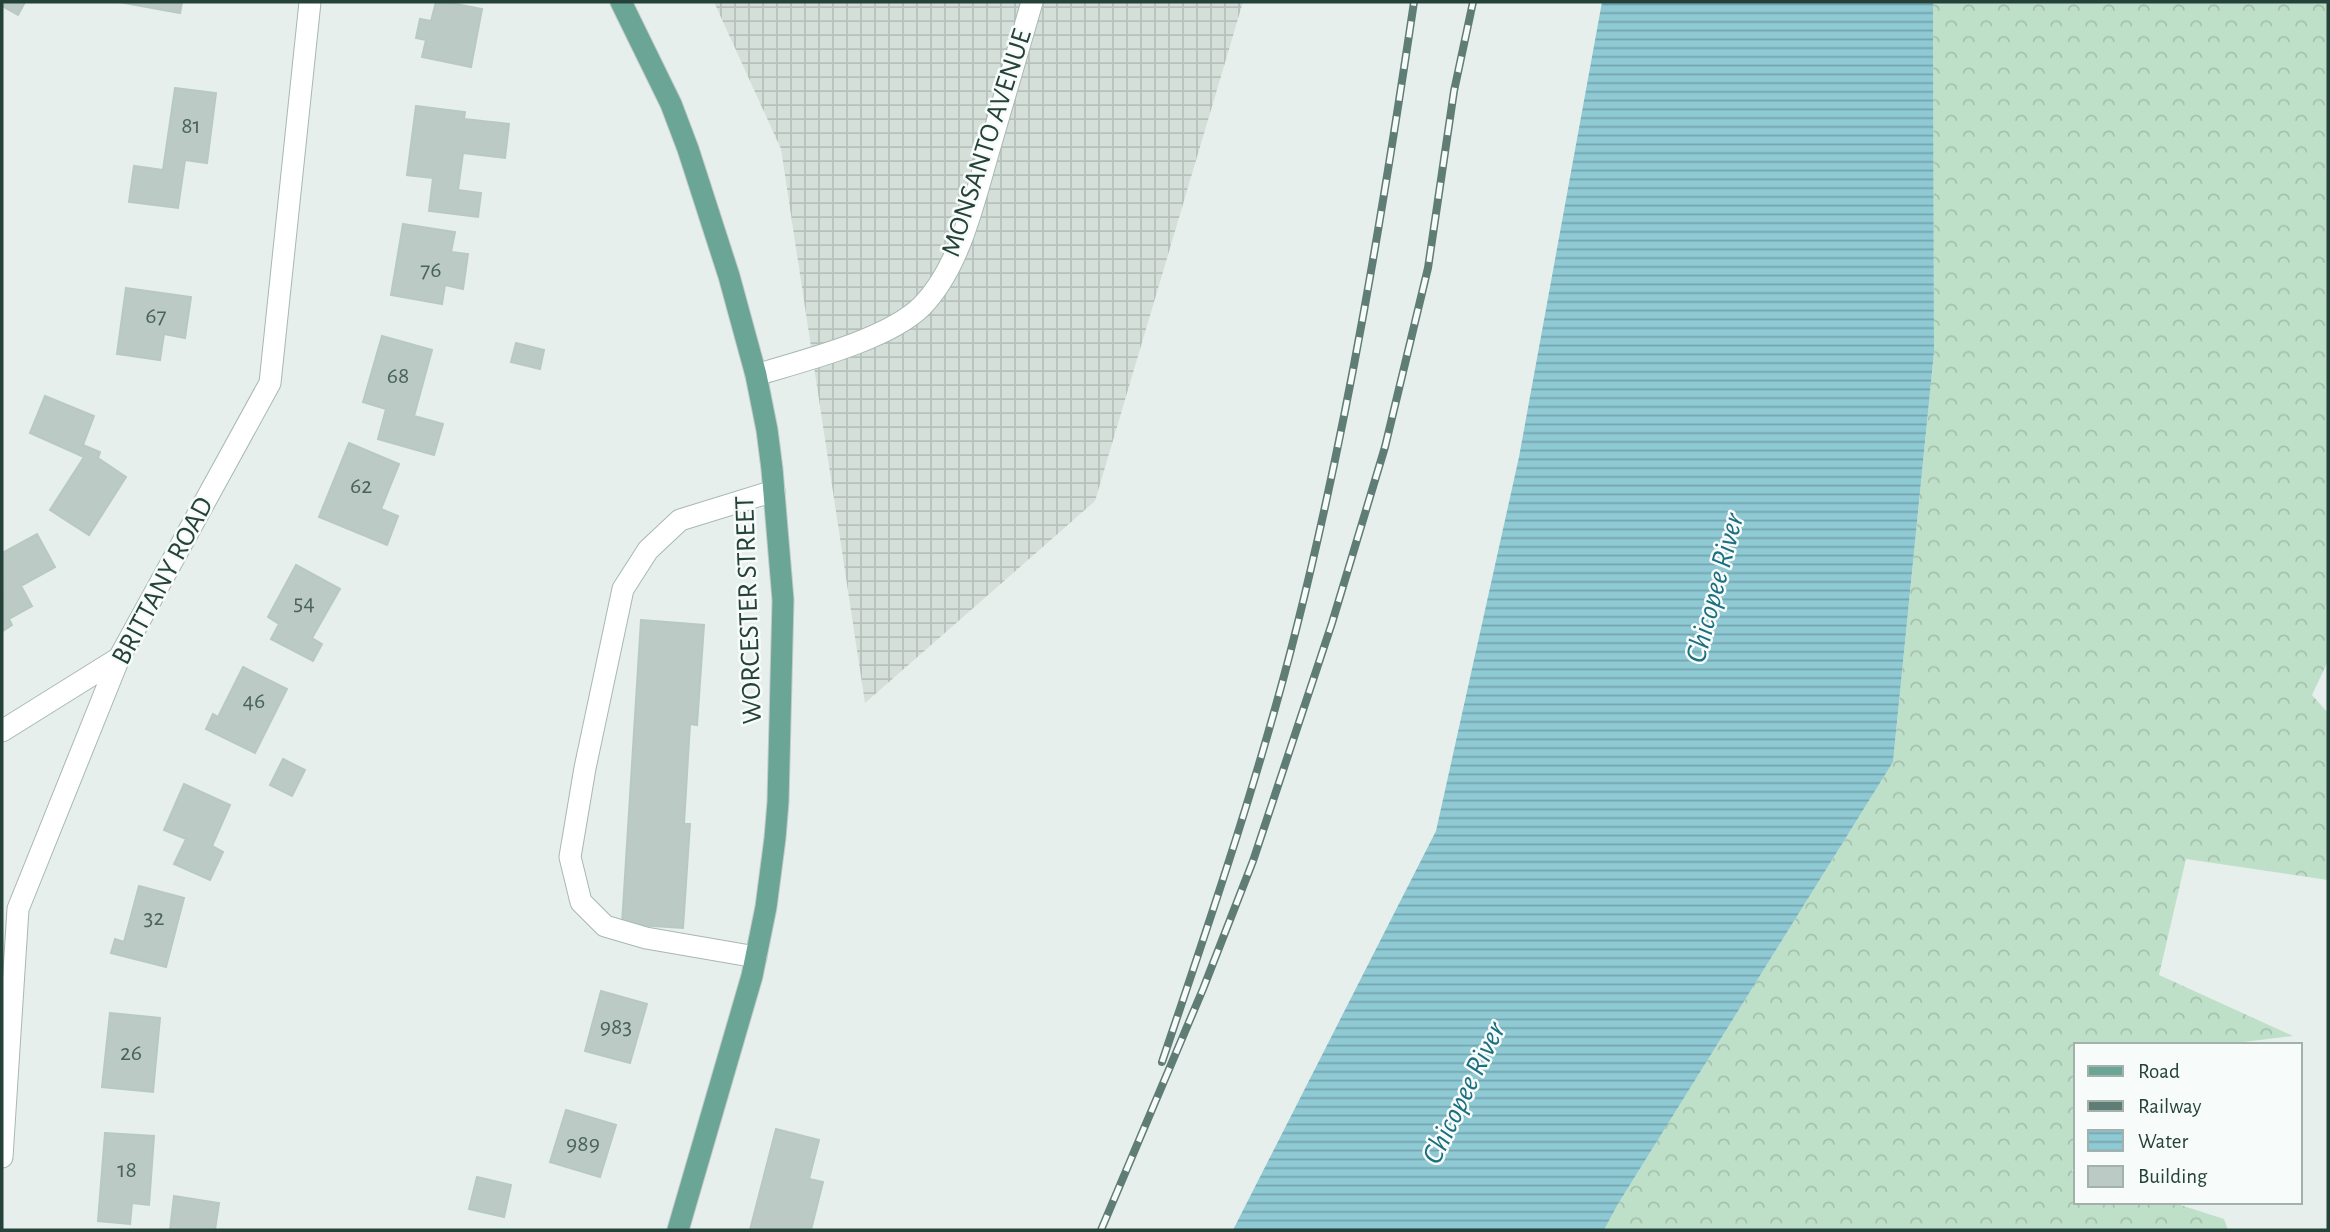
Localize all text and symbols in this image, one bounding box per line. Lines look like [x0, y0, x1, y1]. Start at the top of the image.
street label: MONSANTO AVENUE [937, 26, 1037, 260]
house number: 81 [181, 114, 201, 138]
house number: 76 [420, 258, 442, 282]
house number: 67 [145, 304, 167, 328]
house number: 68 [387, 364, 409, 388]
house number: 62 [350, 474, 372, 498]
street label: BRITTANY ROAD [107, 493, 219, 669]
street label: WORCESTER STREET [731, 495, 767, 725]
water label: Chicopee River [1681, 509, 1750, 666]
house number: 54 [293, 591, 315, 615]
house number: 46 [243, 689, 265, 713]
house number: 32 [144, 906, 164, 930]
house number: 983 [600, 1015, 632, 1039]
water label: Chicopee River [1417, 1016, 1512, 1169]
house number: 26 [120, 1041, 142, 1065]
legend [2074, 1043, 2302, 1204]
text: Road [2138, 1061, 2180, 1082]
text: Railway [2138, 1096, 2201, 1117]
text: Water [2138, 1131, 2188, 1152]
house number: 989 [566, 1132, 600, 1156]
house number: 18 [117, 1158, 137, 1182]
text: Building [2138, 1166, 2208, 1187]

